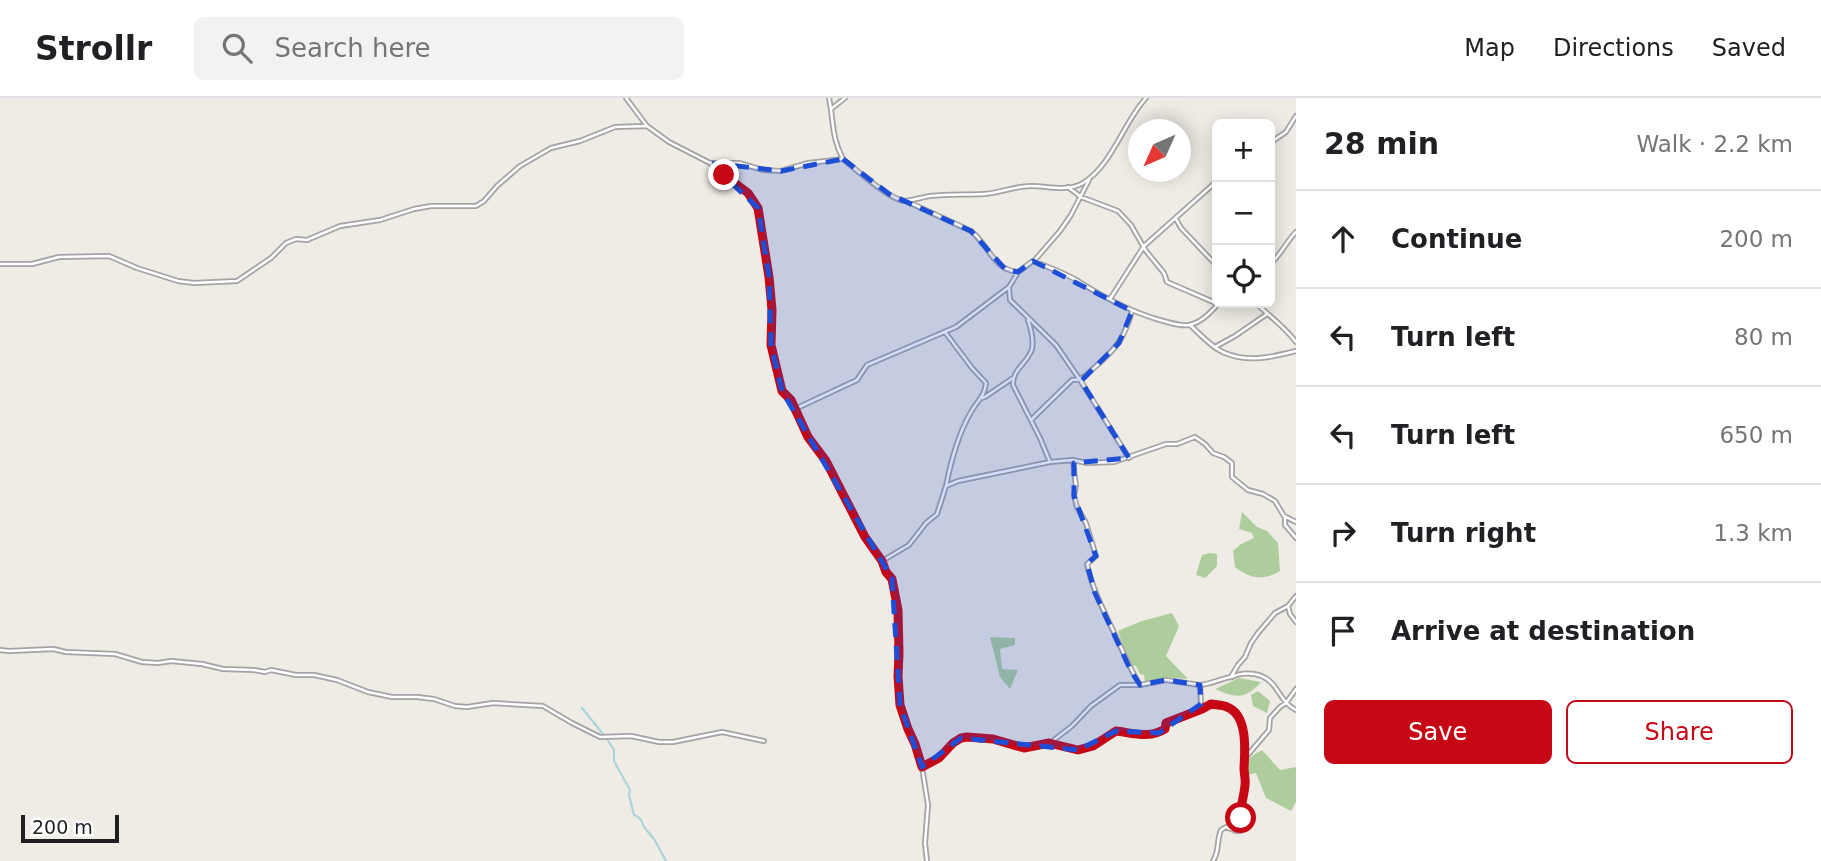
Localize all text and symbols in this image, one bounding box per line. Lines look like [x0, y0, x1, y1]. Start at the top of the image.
search box [194, 17, 684, 80]
text: Strollr [35, 29, 152, 68]
icon: search [218, 29, 256, 67]
text: Search here [274, 33, 431, 63]
text: Map [1464, 34, 1515, 62]
text: Directions [1553, 34, 1674, 62]
text: Saved [1712, 34, 1786, 62]
north arrow [1128, 119, 1191, 182]
map controls [1212, 119, 1275, 308]
button: + [1212, 119, 1275, 182]
text: 28 min [1324, 126, 1439, 161]
text: Walk · 2.2 km [1636, 131, 1793, 157]
route end [708, 159, 739, 190]
button: − [1212, 182, 1275, 245]
icon: ahead [1324, 220, 1362, 258]
text: Continue [1391, 224, 1522, 254]
text: 200 m [1719, 226, 1793, 252]
button: locate [1212, 245, 1275, 308]
icon: left [1324, 318, 1362, 356]
text: Turn left [1391, 322, 1515, 352]
text: 80 m [1734, 324, 1793, 350]
icon: left [1324, 416, 1362, 454]
text: Turn left [1391, 420, 1515, 450]
text: 650 m [1719, 422, 1793, 448]
icon: right [1324, 514, 1362, 552]
text: Turn right [1391, 518, 1536, 548]
text: 1.3 km [1713, 520, 1793, 546]
icon: arrive [1324, 612, 1362, 650]
text: Arrive at destination [1391, 616, 1695, 646]
button: Save [1324, 700, 1552, 764]
button: Share [1566, 700, 1793, 764]
route start [1225, 802, 1256, 833]
scale bar [21, 812, 119, 844]
text: 200 m [32, 816, 93, 838]

